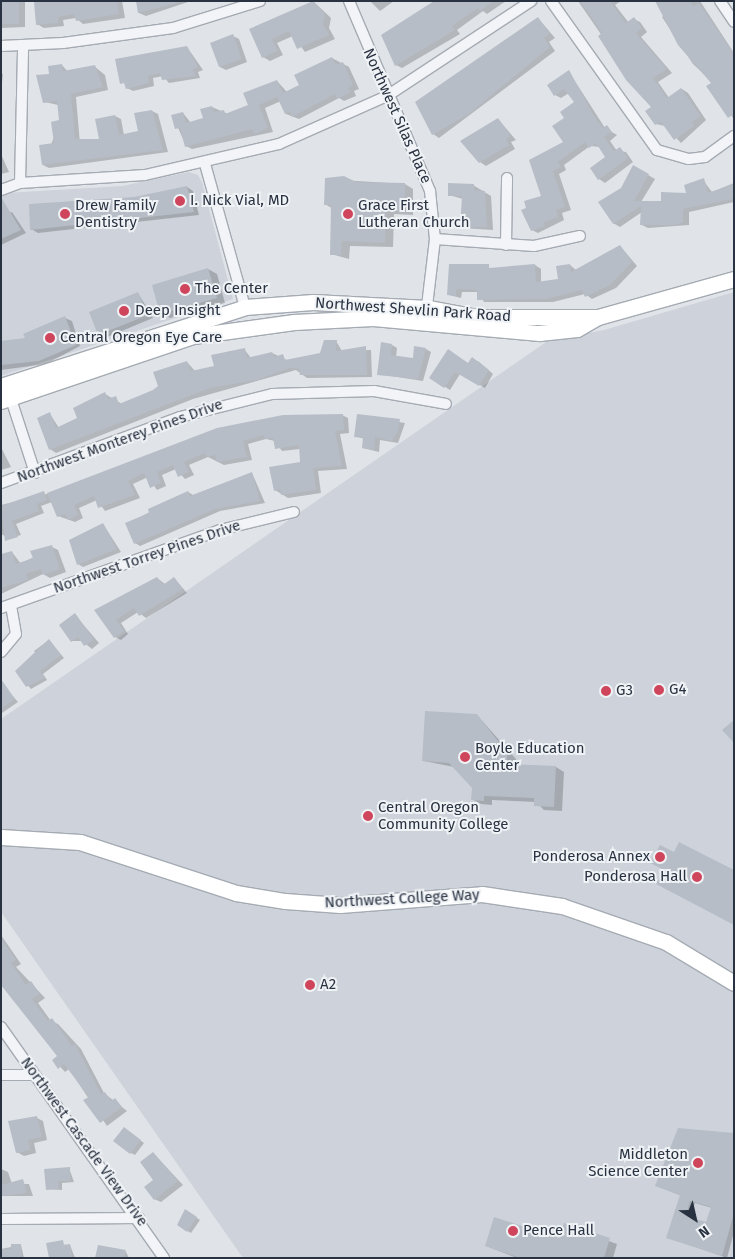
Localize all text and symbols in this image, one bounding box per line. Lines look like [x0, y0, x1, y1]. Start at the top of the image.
street label: Northwest Silas Place [359, 46, 435, 186]
place label: I. Nick Vial, MD [190, 192, 289, 210]
marker: I. Nick Vial, MD [174, 195, 186, 207]
place label: Drew Family Dentistry [75, 196, 156, 231]
place label: Grace First Lutheran Church [358, 196, 470, 231]
marker: Drew Family Dentistry [59, 208, 71, 220]
marker: Grace First Lutheran Church [342, 208, 354, 220]
place label: The Center [195, 280, 268, 298]
marker: The Center [179, 283, 191, 295]
street label: Northwest Shevlin Park Road [314, 294, 512, 326]
place label: Deep Insight [135, 302, 220, 320]
marker: Deep Insight [117, 304, 131, 318]
place label: Central Oregon Eye Care [60, 329, 222, 347]
marker: Central Oregon Eye Care [44, 332, 56, 344]
street label: Northwest Monterey Pines Drive [15, 395, 225, 487]
street label: Northwest Torrey Pines Drive [51, 516, 243, 598]
place label: G4 [669, 681, 686, 699]
place label: G3 [616, 682, 633, 700]
marker: G4 [653, 684, 665, 696]
marker: G3 [600, 685, 612, 697]
place label: Boyle Education Center [475, 739, 584, 774]
marker: Boyle Education Center [459, 751, 471, 763]
place label: Central Oregon Community College [378, 798, 508, 833]
marker: Central Oregon Community College [362, 810, 374, 822]
place label: Ponderosa Annex [532, 848, 650, 866]
marker: Ponderosa Annex [654, 851, 666, 863]
place label: Ponderosa Hall [584, 868, 687, 886]
marker: Ponderosa Hall [691, 871, 703, 883]
street label: Northwest College Way [324, 886, 480, 912]
place label: A2 [320, 976, 336, 994]
marker: A2 [304, 979, 316, 991]
street label: Northwest Cascade View Drive [17, 1054, 151, 1230]
place label: Middleton Science Center [588, 1145, 688, 1180]
marker: Middleton Science Center [692, 1157, 704, 1169]
north arrow [670, 1194, 720, 1244]
place label: Pence Hall [523, 1222, 594, 1240]
text: N [695, 1222, 713, 1241]
marker: Pence Hall [507, 1225, 519, 1237]

